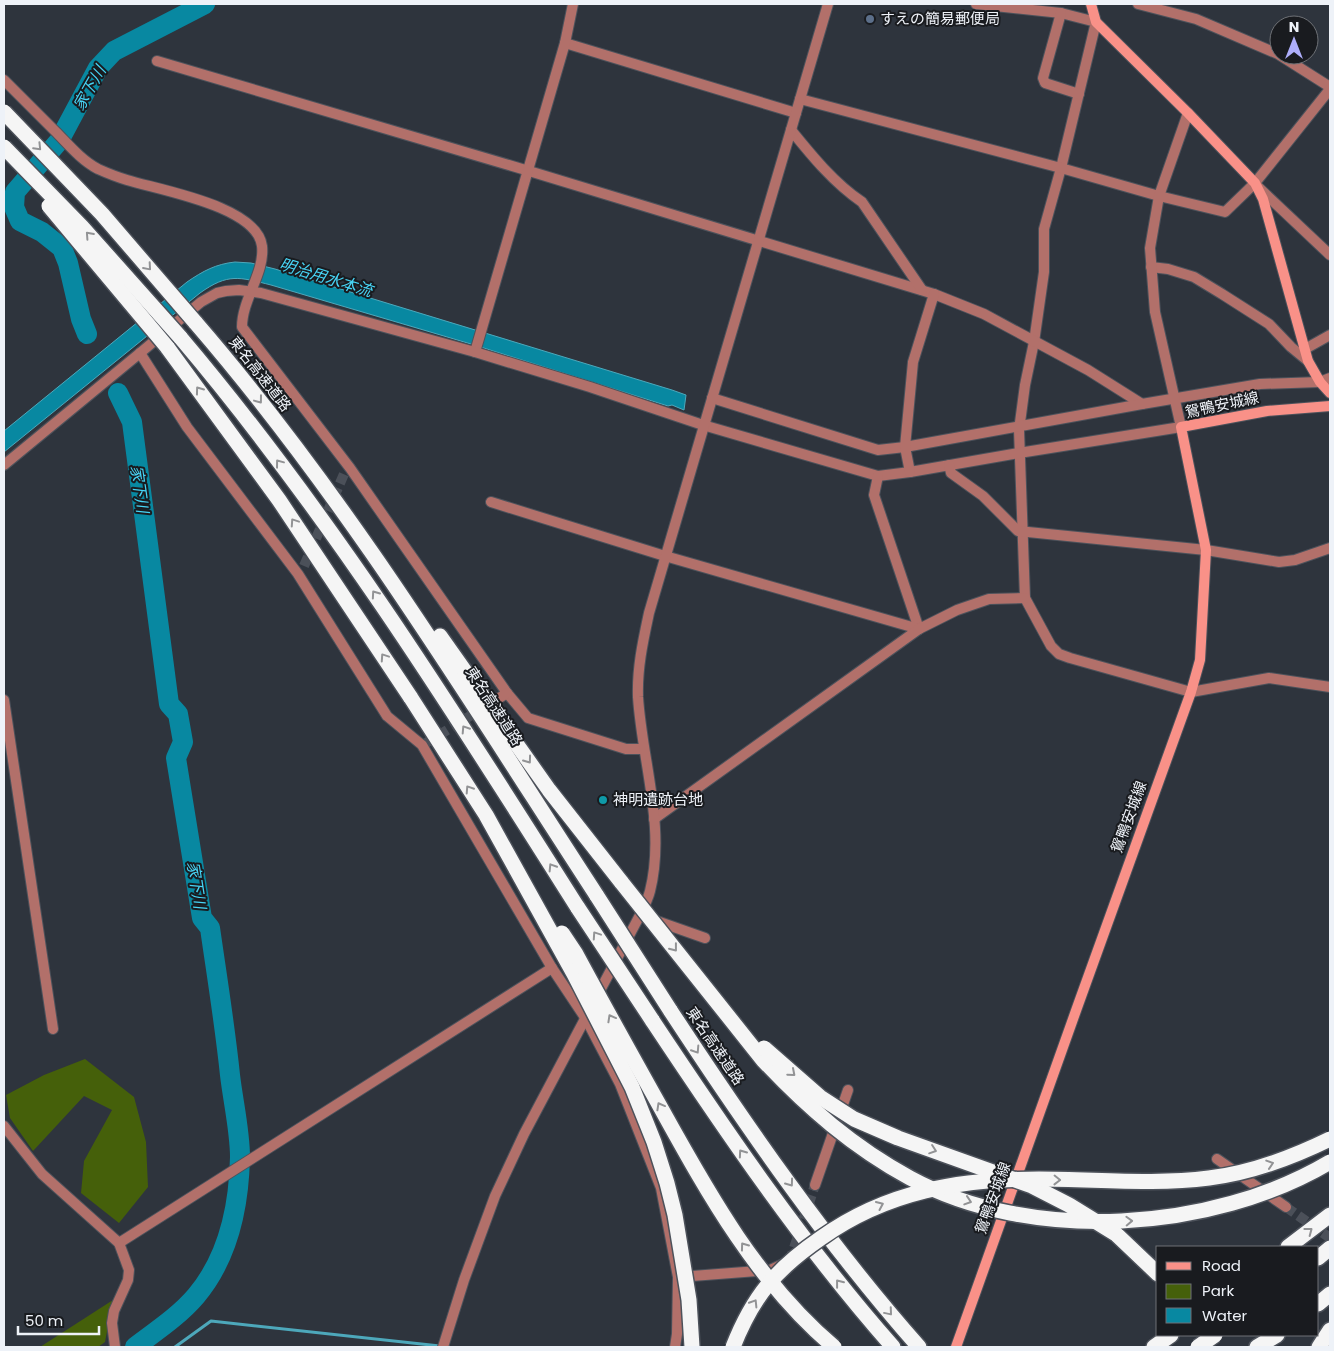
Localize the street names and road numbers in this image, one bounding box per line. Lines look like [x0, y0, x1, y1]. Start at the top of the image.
street label: 東名高速道路 [224, 332, 296, 416]
street label: 鴛鴨安城線 [1183, 386, 1261, 423]
street label: 東名高速道路 [461, 662, 528, 749]
street label: 鴛鴨安城線 [1106, 778, 1151, 856]
street label: 東名高速道路 [682, 1003, 749, 1089]
street label: 鴛鴨安城線 [970, 1159, 1015, 1237]

